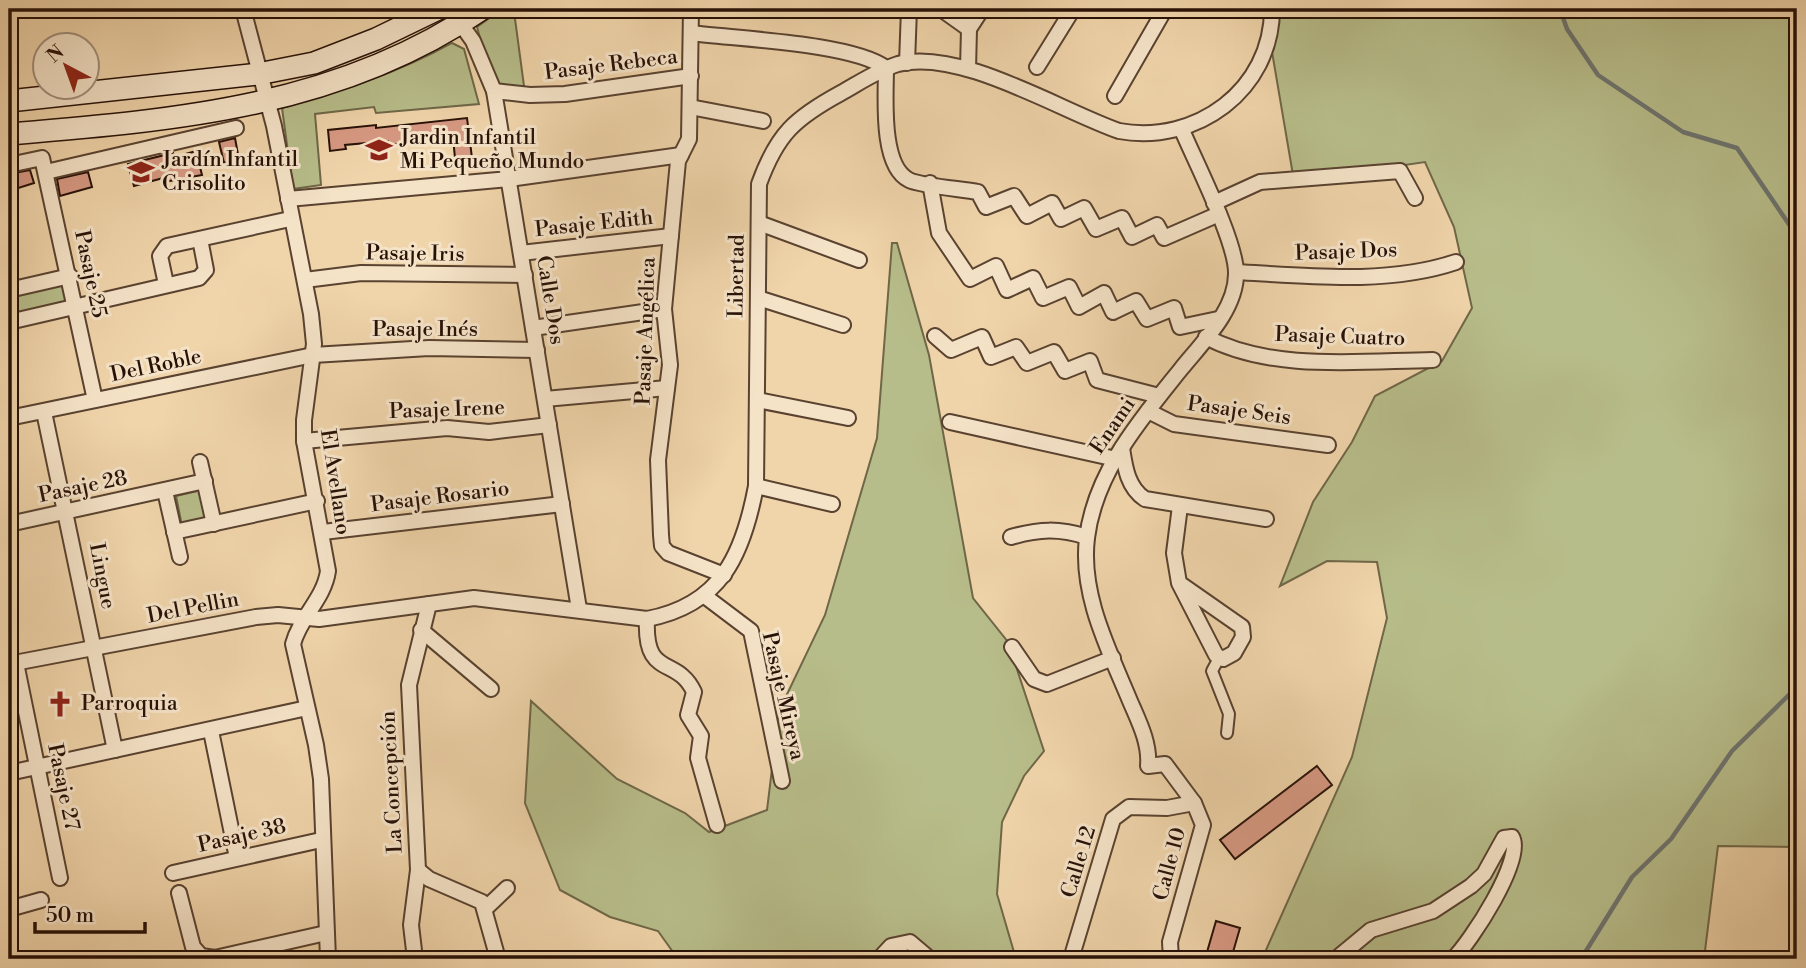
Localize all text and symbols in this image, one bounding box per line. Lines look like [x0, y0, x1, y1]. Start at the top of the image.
north arrow [32, 32, 102, 102]
text: N [42, 40, 69, 68]
street label: Pasaje Rebeca [543, 44, 680, 86]
place label: Jardin Infantil Mi Pequeño Mundo [399, 125, 584, 175]
school or university icon: Jardin Infantil Mi Pequeño Mundo [364, 135, 394, 165]
place label: Jardín Infantil Crisolito [161, 147, 298, 197]
school or university icon: Jardín Infantil Crisolito [126, 157, 156, 187]
street label: Pasaje Edith [534, 205, 655, 243]
street label: Pasaje 25 [68, 228, 112, 320]
street label: Libertad [723, 234, 751, 318]
street label: Pasaje Dos [1294, 237, 1398, 267]
street label: Pasaje Iris [365, 240, 465, 268]
street label: Calle Dos [530, 254, 570, 346]
street label: Pasaje Angélica [630, 256, 662, 405]
street label: Pasaje Inés [372, 317, 478, 343]
street label: Pasaje Cuatro [1274, 322, 1406, 352]
street label: Del Roble [108, 344, 204, 388]
street label: Pasaje Seis [1186, 391, 1292, 431]
street label: Enami [1085, 393, 1141, 459]
street label: Pasaje Irene [389, 395, 505, 425]
street label: El Avellano [314, 427, 356, 537]
street label: Pasaje 28 [36, 465, 130, 509]
street label: Pasaje Rosario [369, 476, 511, 518]
street label: Lingue [83, 541, 121, 611]
street label: Del Pellin [145, 586, 242, 630]
street label: Pasaje Mireya [756, 629, 810, 763]
church icon: Parroquia [45, 689, 75, 719]
place label: Parroquia [81, 691, 178, 717]
street label: La Concepción [375, 710, 409, 854]
street label: Pasaje 27 [41, 741, 85, 833]
street label: Pasaje 38 [195, 813, 289, 859]
street label: Calle 12 [1056, 823, 1102, 901]
street label: Calle 10 [1148, 825, 1192, 903]
scale bar [35, 891, 145, 935]
text: 50 m [46, 903, 94, 929]

